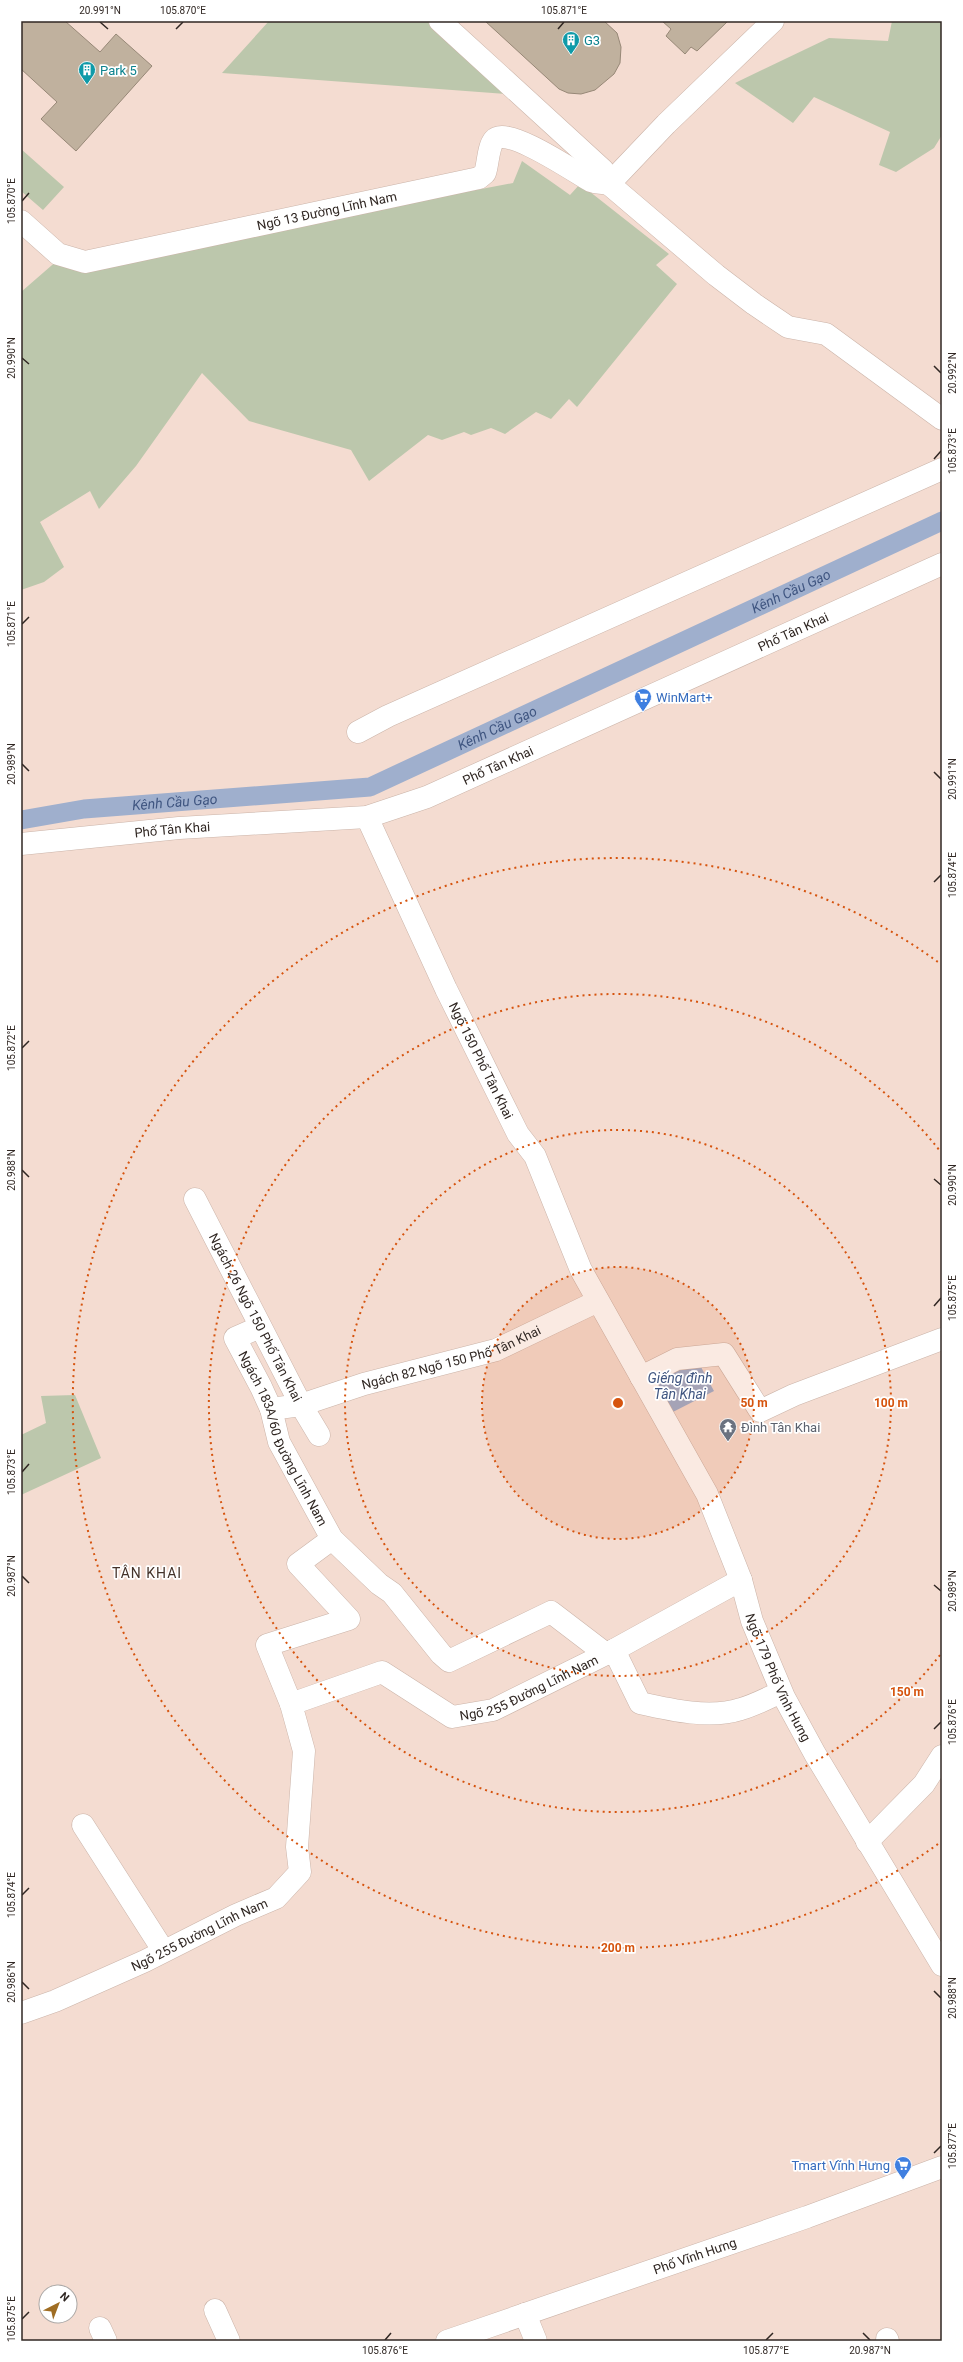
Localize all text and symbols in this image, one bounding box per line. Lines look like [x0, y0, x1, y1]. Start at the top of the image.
text: 20.991°N [79, 5, 121, 16]
text: 105.870°E [160, 5, 206, 16]
text: 105.871°E [541, 5, 587, 16]
building icon: G3 [561, 30, 581, 55]
place label: G3 [584, 33, 600, 48]
building icon: Park 5 [77, 60, 97, 85]
place label: Park 5 [100, 63, 137, 78]
text: 105.870°E [6, 178, 17, 224]
street label: Ngõ 13 Đường Lĩnh Nam [256, 189, 398, 233]
text: 20.990°N [6, 337, 17, 379]
text: 20.992°N [947, 352, 958, 394]
text: 105.873°E [947, 428, 958, 474]
water label: Kênh Cầu Gạo [749, 566, 833, 617]
text: 105.871°E [6, 601, 17, 647]
street label: Phố Tân Khai [755, 609, 831, 654]
supermarket icon: WinMart+ [633, 687, 653, 712]
place label: WinMart+ [656, 690, 713, 705]
water label: Kênh Cầu Gạo [455, 702, 540, 753]
text: 20.989°N [6, 743, 17, 785]
street label: Phố Tân Khai [460, 743, 536, 788]
text: 20.991°N [947, 758, 958, 800]
water label: Kênh Cầu Gạo [132, 791, 218, 813]
street label: Phố Tân Khai [134, 819, 211, 840]
text: 105.874°E [947, 852, 958, 898]
street label: Ngõ 150 Phố Tân Khai [446, 1000, 516, 1121]
text: 105.872°E [6, 1025, 17, 1071]
text: 20.988°N [6, 1149, 17, 1191]
text: 20.990°N [947, 1164, 958, 1206]
street label: Ngách 26 Ngõ 150 Phố Tân Khai [206, 1231, 305, 1404]
text: 105.875°E [947, 1275, 958, 1321]
street label: Ngách 82 Ngõ 150 Phố Tân Khai [360, 1323, 543, 1392]
street label: Ngách 183A/60 Đường Lĩnh Nam [235, 1349, 330, 1528]
water label: Giếng đình Tân Khai [648, 1370, 712, 1402]
centre of rings [611, 1396, 625, 1410]
text: 50 m [740, 1396, 768, 1410]
text: 100 m [874, 1396, 908, 1410]
temple icon: Đình Tân Khai [718, 1417, 738, 1442]
place label: Đình Tân Khai [741, 1420, 820, 1435]
text: 105.873°E [6, 1449, 17, 1495]
text: 20.987°N [6, 1555, 17, 1597]
district label: TÂN KHAI [112, 1564, 182, 1581]
text: 20.989°N [947, 1570, 958, 1612]
street label: Ngõ 179 Phố Vĩnh Hưng [742, 1612, 814, 1744]
street label: Ngõ 255 Đường Lĩnh Nam [458, 1652, 601, 1724]
text: 150 m [890, 1685, 924, 1699]
text: 105.876°E [947, 1699, 958, 1745]
text: 105.874°E [6, 1872, 17, 1918]
street label: Ngõ 255 Đường Lĩnh Nam [129, 1895, 270, 1974]
text: 200 m [601, 1941, 635, 1955]
text: 20.986°N [6, 1961, 17, 2003]
text: 20.988°N [947, 1977, 958, 2019]
text: 105.877°E [947, 2123, 958, 2169]
supermarket icon: Tmart Vĩnh Hưng [893, 2155, 913, 2180]
place label: Tmart Vĩnh Hưng [791, 2158, 890, 2173]
street label: Phố Vĩnh Hưng [651, 2235, 738, 2277]
north arrow [38, 2284, 78, 2324]
text: N [57, 2290, 72, 2305]
text: 105.875°E [6, 2296, 17, 2342]
text: 105.876°E [362, 2345, 408, 2356]
text: 105.877°E [743, 2345, 789, 2356]
text: 20.987°N [849, 2345, 891, 2356]

